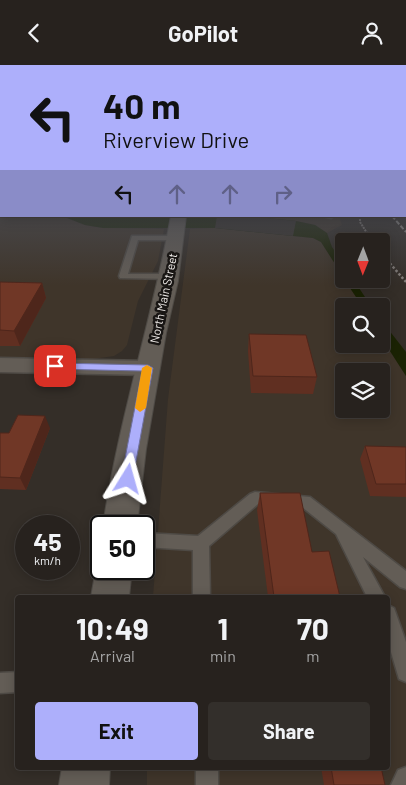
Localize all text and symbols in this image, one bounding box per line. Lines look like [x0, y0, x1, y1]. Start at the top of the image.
icon: back [20, 19, 48, 47]
icon: person [358, 19, 386, 47]
text: GoPilot [168, 20, 238, 46]
text: 40 m [103, 84, 180, 126]
icon: left [20, 85, 85, 150]
text: Riverview Drive [103, 126, 249, 152]
icon: left [110, 180, 138, 208]
icon: ahead [163, 180, 191, 208]
icon: ahead [216, 180, 244, 208]
icon: right [269, 180, 297, 208]
north arrow [335, 233, 390, 287]
map controls [335, 233, 390, 418]
street label: North Main Street [147, 252, 179, 344]
button: search [335, 298, 390, 353]
pin [34, 345, 76, 387]
icon: arrive [41, 352, 69, 380]
button: layers [335, 363, 390, 418]
position arrow [101, 452, 153, 504]
speed limit sign: 50 [90, 515, 155, 580]
text: 45 [33, 526, 62, 556]
text: km/h [34, 553, 61, 567]
text: 10:49 [76, 610, 149, 646]
text: 1 [218, 610, 228, 646]
text: 70 [297, 610, 329, 646]
text: Arrival [90, 646, 135, 665]
text: min [210, 646, 236, 665]
text: m [306, 646, 320, 665]
button: Exit [35, 702, 198, 760]
button: Share [208, 702, 370, 760]

